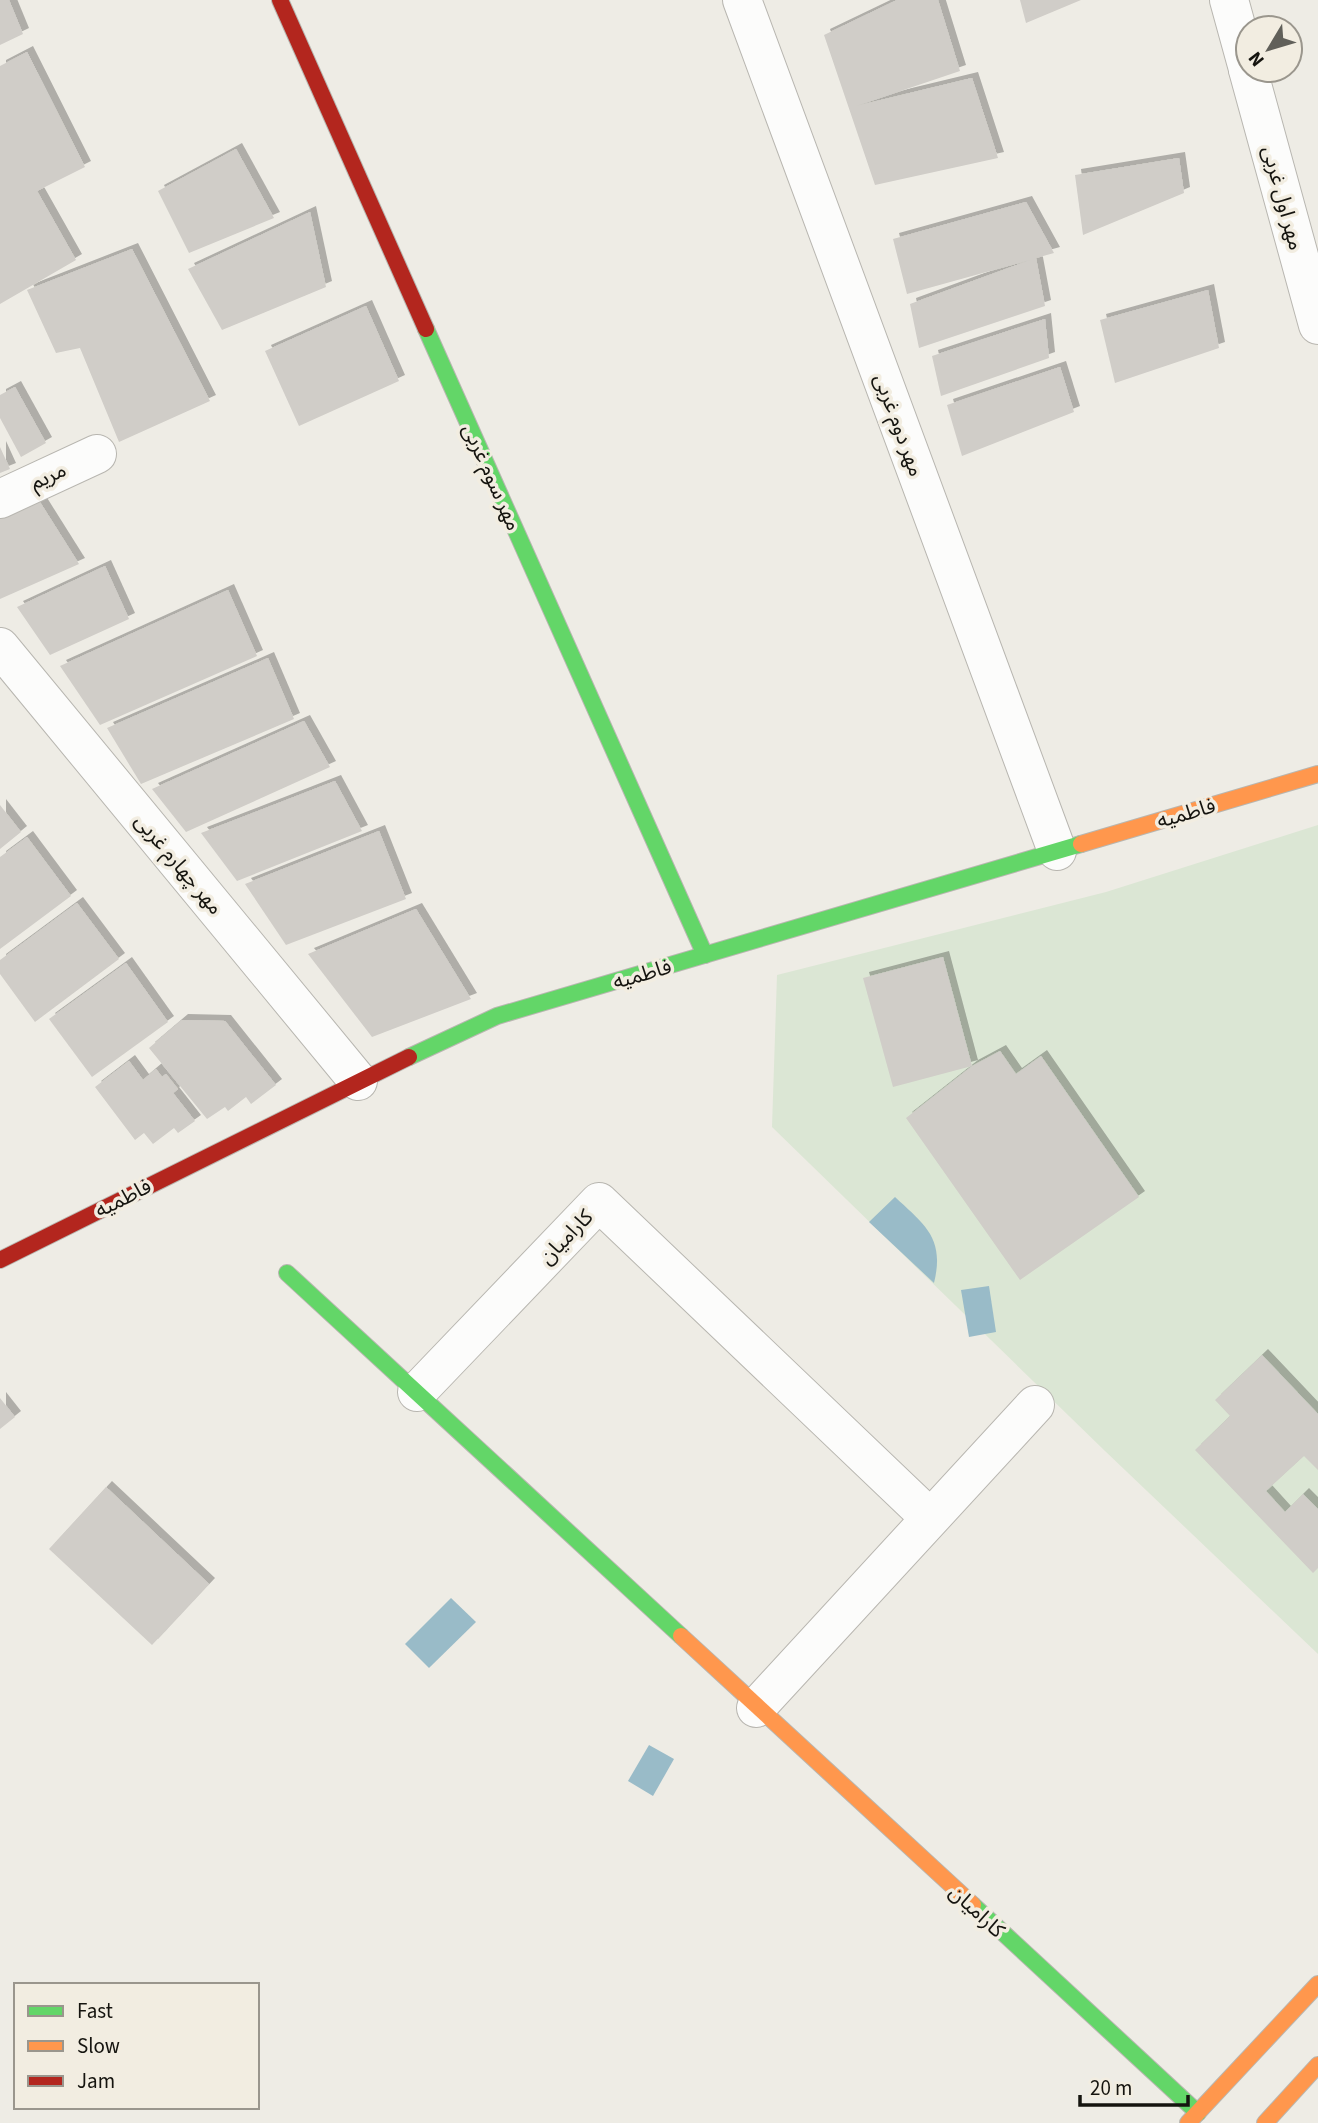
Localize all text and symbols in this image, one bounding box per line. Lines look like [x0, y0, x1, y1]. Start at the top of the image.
north arrow [1234, 14, 1304, 84]
text: N [1242, 45, 1271, 72]
street label: مهر اول غربی [1255, 143, 1311, 253]
street label: مهر دوم غربی [866, 369, 931, 481]
street label: مهر سوم غربی [454, 419, 529, 536]
street label: مریم [25, 455, 71, 497]
street label: فاطمیه [1153, 790, 1219, 836]
street label: مهر چهارم غربی [127, 807, 230, 922]
street label: فاطمیه [609, 951, 675, 997]
street label: فاطمیه [90, 1171, 156, 1225]
street label: کارامیان [532, 1202, 600, 1271]
street label: کارامیان [943, 1877, 1012, 1945]
legend [14, 1983, 259, 2109]
text: Fast [77, 1996, 113, 2026]
text: Slow [77, 2031, 120, 2061]
scale bar [1080, 2064, 1188, 2108]
text: Jam [77, 2066, 115, 2096]
text: 20 m [1090, 2073, 1132, 2103]

